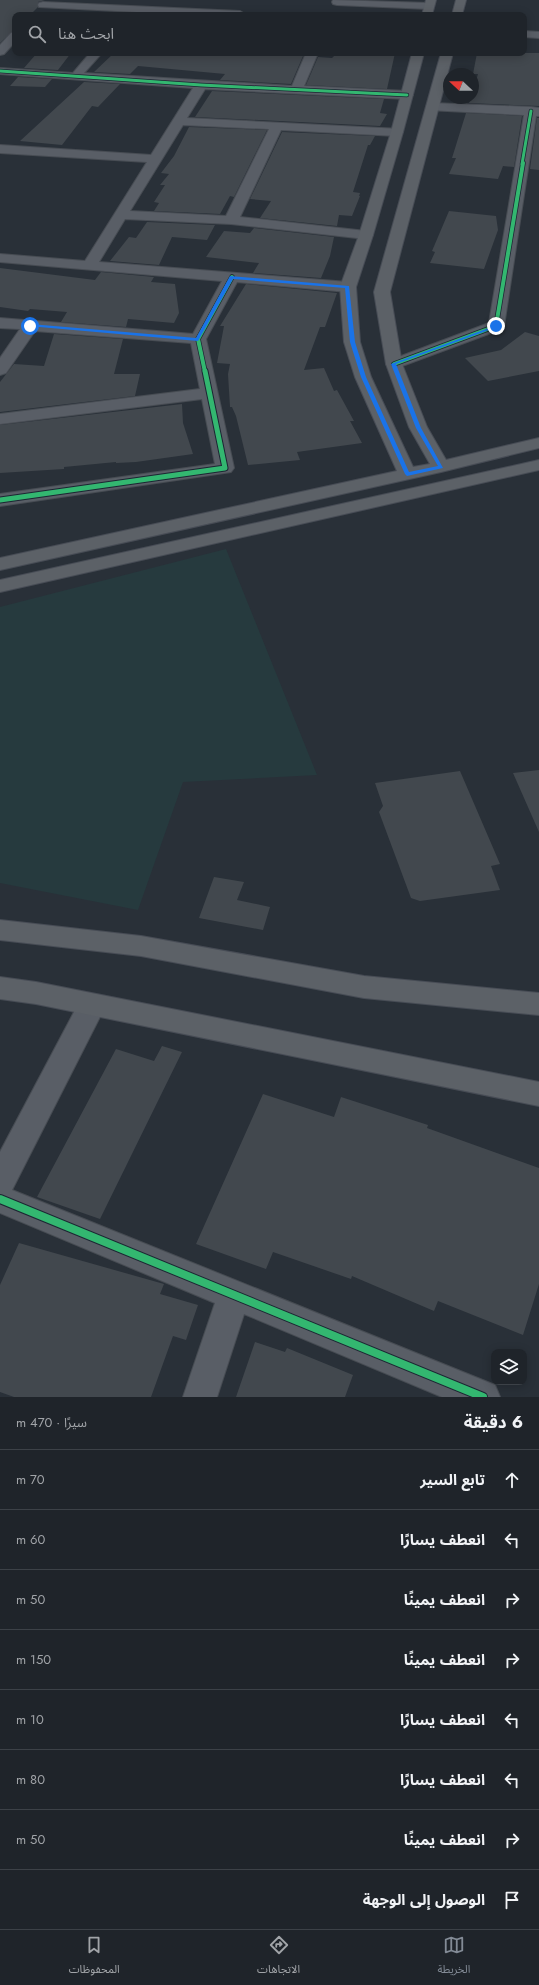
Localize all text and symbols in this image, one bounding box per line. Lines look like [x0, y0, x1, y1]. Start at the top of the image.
search box [12, 12, 527, 56]
icon: search [26, 23, 48, 45]
text: ابحث هنا [58, 23, 114, 45]
north arrow [443, 68, 479, 104]
route start [21, 317, 39, 335]
route end [487, 317, 505, 335]
map controls [491, 1349, 527, 1385]
button: layers [491, 1349, 527, 1385]
text: 6 دقيقة [464, 1410, 523, 1434]
text: سيرًا · 470 m [16, 1413, 87, 1432]
text: تابع السير [420, 1469, 485, 1491]
icon: ahead [501, 1469, 523, 1491]
text: 70 m [16, 1470, 45, 1489]
text: انعطف يسارًا [400, 1529, 485, 1551]
icon: left [501, 1529, 523, 1551]
text: 60 m [16, 1530, 45, 1549]
text: انعطف يمينًا [404, 1589, 485, 1611]
icon: right [501, 1589, 523, 1611]
text: 50 m [16, 1590, 45, 1609]
text: انعطف يمينًا [404, 1649, 485, 1671]
icon: right [501, 1649, 523, 1671]
text: 150 m [16, 1650, 51, 1669]
text: انعطف يسارًا [400, 1709, 485, 1731]
icon: left [501, 1709, 523, 1731]
text: 10 m [16, 1710, 44, 1729]
text: انعطف يسارًا [400, 1769, 485, 1791]
icon: left [501, 1769, 523, 1791]
text: 80 m [16, 1770, 45, 1789]
text: انعطف يمينًا [404, 1829, 485, 1851]
icon: right [501, 1829, 523, 1851]
text: 50 m [16, 1830, 45, 1849]
text: الوصول إلى الوجهة [363, 1889, 485, 1911]
icon: arrive [501, 1889, 523, 1911]
tab: المحفوظات [69, 1934, 120, 1981]
tab: الاتجاهات [257, 1934, 300, 1981]
tab: الخريطة [437, 1934, 470, 1981]

